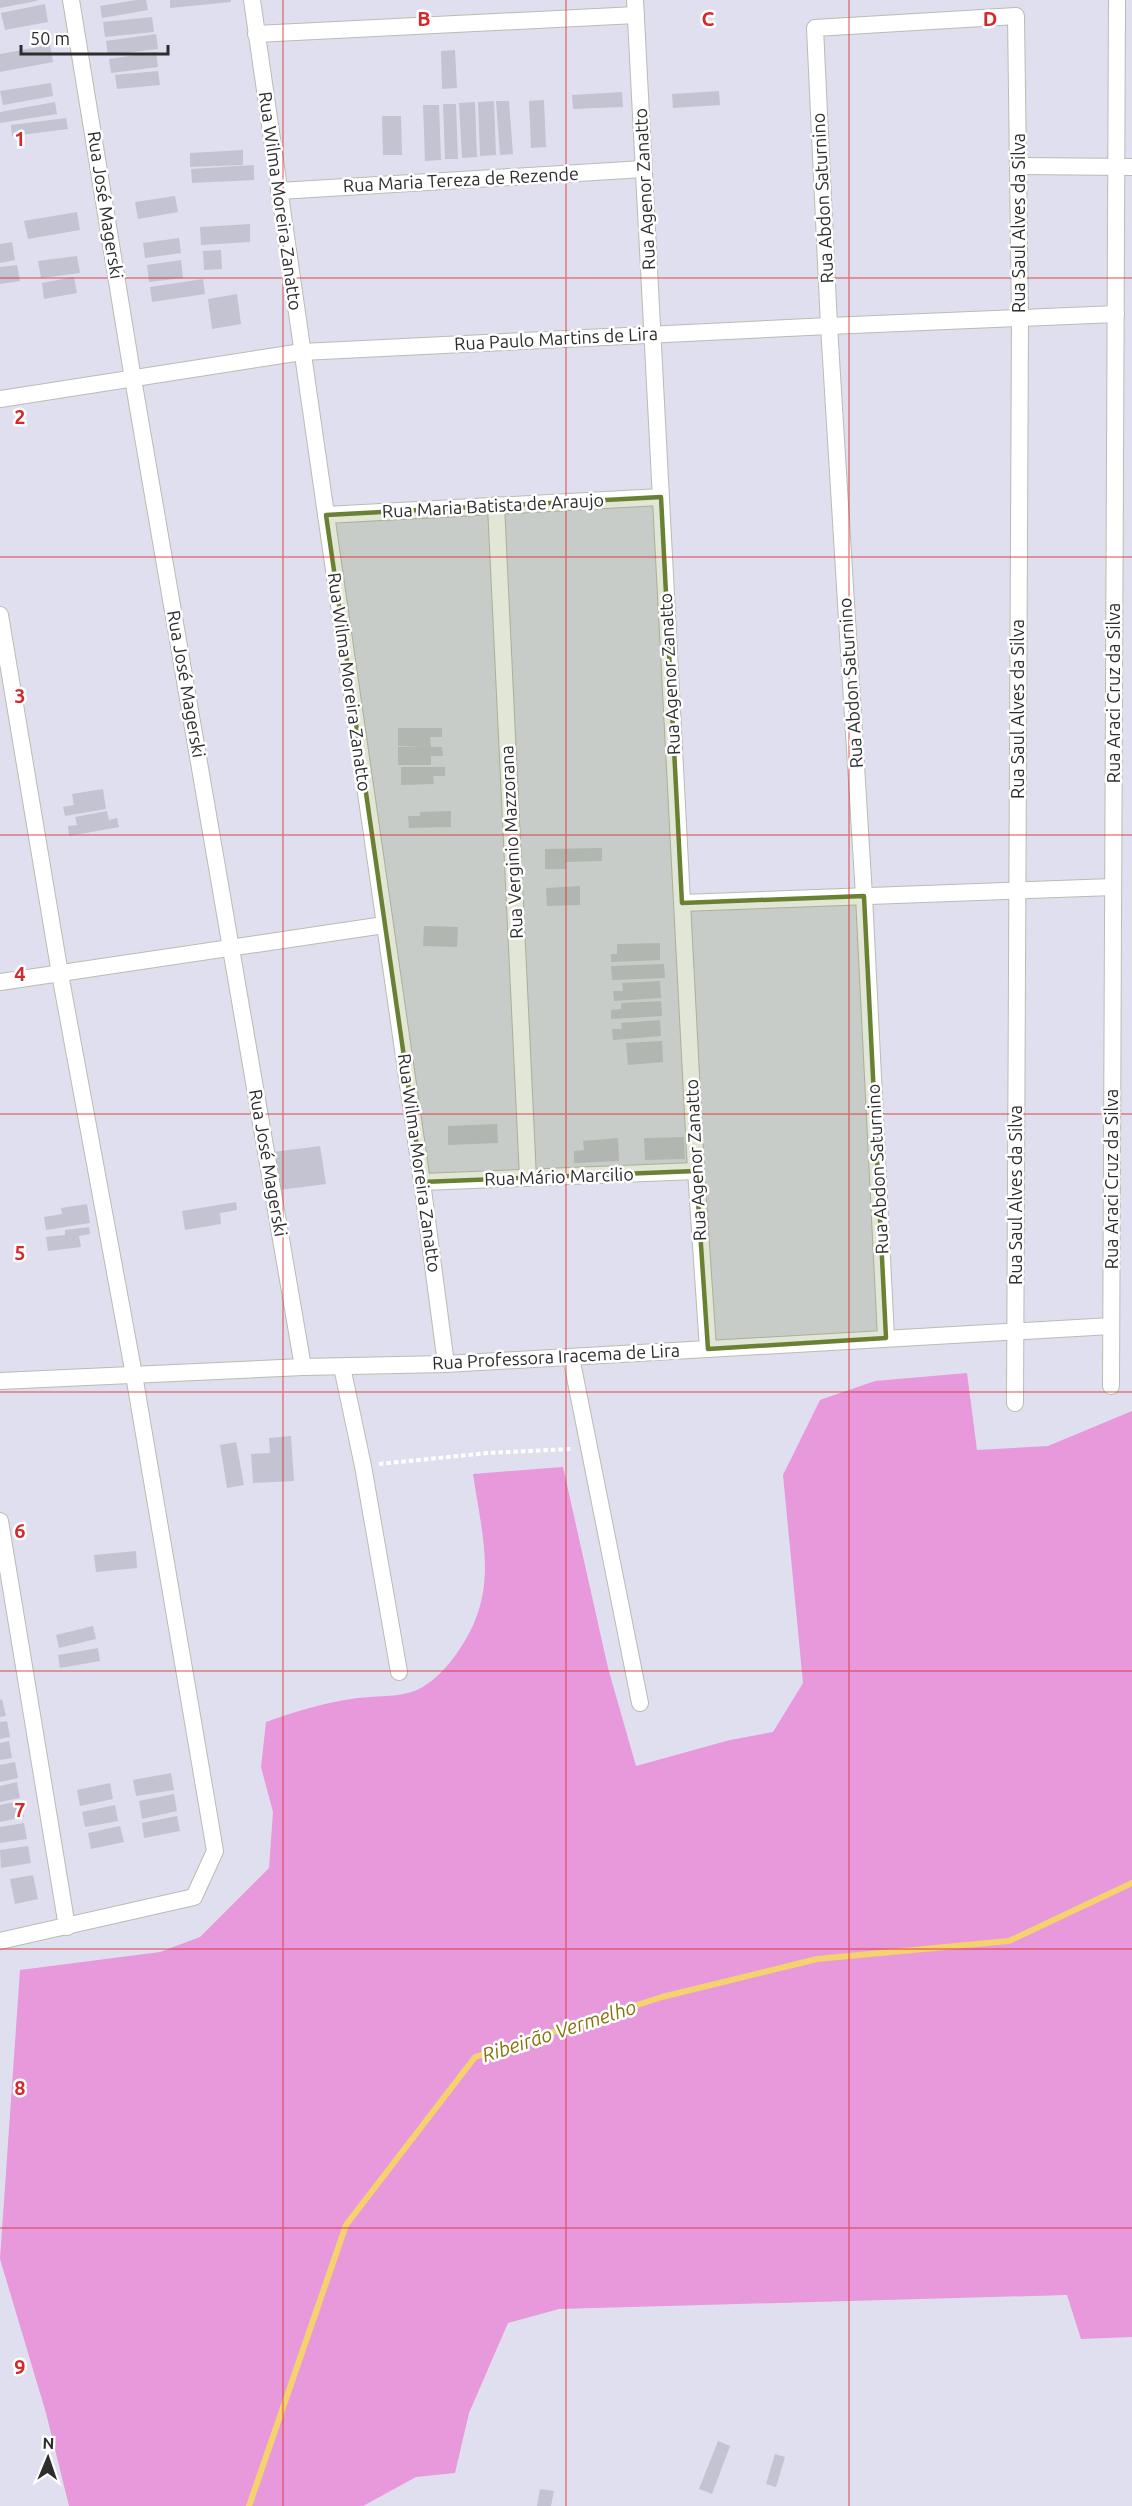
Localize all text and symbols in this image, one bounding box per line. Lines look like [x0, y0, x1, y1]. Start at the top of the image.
text: B [417, 7, 431, 30]
text: C [702, 7, 715, 30]
text: D [983, 7, 997, 30]
scale bar [21, 18, 168, 56]
text: 50 m [30, 28, 70, 48]
street label: Rua Wilma Moreira Zanatto [256, 90, 306, 312]
street label: Rua Agenor Zanatto [630, 108, 658, 271]
street label: Rua Abdon Saturnino [808, 112, 836, 284]
text: 1 [14, 127, 26, 150]
street label: Rua José Magerski [84, 129, 128, 280]
street label: Rua Saul Alves da Silva [1008, 133, 1028, 313]
street label: Rua Maria Tereza de Rezende [342, 163, 579, 195]
street label: Rua Paulo Martins de Lira [454, 323, 658, 353]
text: 2 [14, 405, 26, 428]
street label: Rua Maria Batista de Araujo [381, 489, 604, 521]
street label: Rua Wilma Moreira Zanatto [325, 571, 375, 793]
street label: Rua Agenor Zanatto [655, 593, 683, 756]
street label: Rua Abdon Saturnino [834, 597, 866, 769]
street label: Rua Araci Cruz da Silva [1103, 603, 1123, 783]
street label: Rua José Magerski [164, 609, 210, 759]
street label: Rua Saul Alves da Silva [1007, 619, 1027, 799]
text: 3 [14, 684, 26, 707]
street label: Rua Verginio Mazzorana [496, 745, 526, 939]
text: 4 [14, 962, 26, 985]
street label: Rua Wilma Moreira Zanatto [395, 1052, 445, 1274]
street label: Rua Agenor Zanatto [681, 1079, 709, 1242]
street label: Rua Abdon Saturnino [863, 1083, 891, 1255]
street label: Rua José Magerski [246, 1088, 292, 1238]
street label: Rua Araci Cruz da Silva [1101, 1089, 1121, 1269]
street label: Rua Saul Alves da Silva [1005, 1105, 1025, 1285]
street label: Rua Mário Marcilio [484, 1163, 634, 1189]
text: 5 [14, 1241, 26, 1264]
street label: Rua Professora Iracema de Lira [432, 1340, 680, 1372]
text: 6 [14, 1519, 26, 1542]
text: 7 [14, 1798, 26, 1821]
water label: Ribeirão Vermelho [479, 1995, 639, 2066]
text: 8 [14, 2076, 26, 2099]
text: 9 [14, 2355, 26, 2378]
north arrow [18, 2428, 78, 2488]
text: N [42, 2434, 55, 2452]

